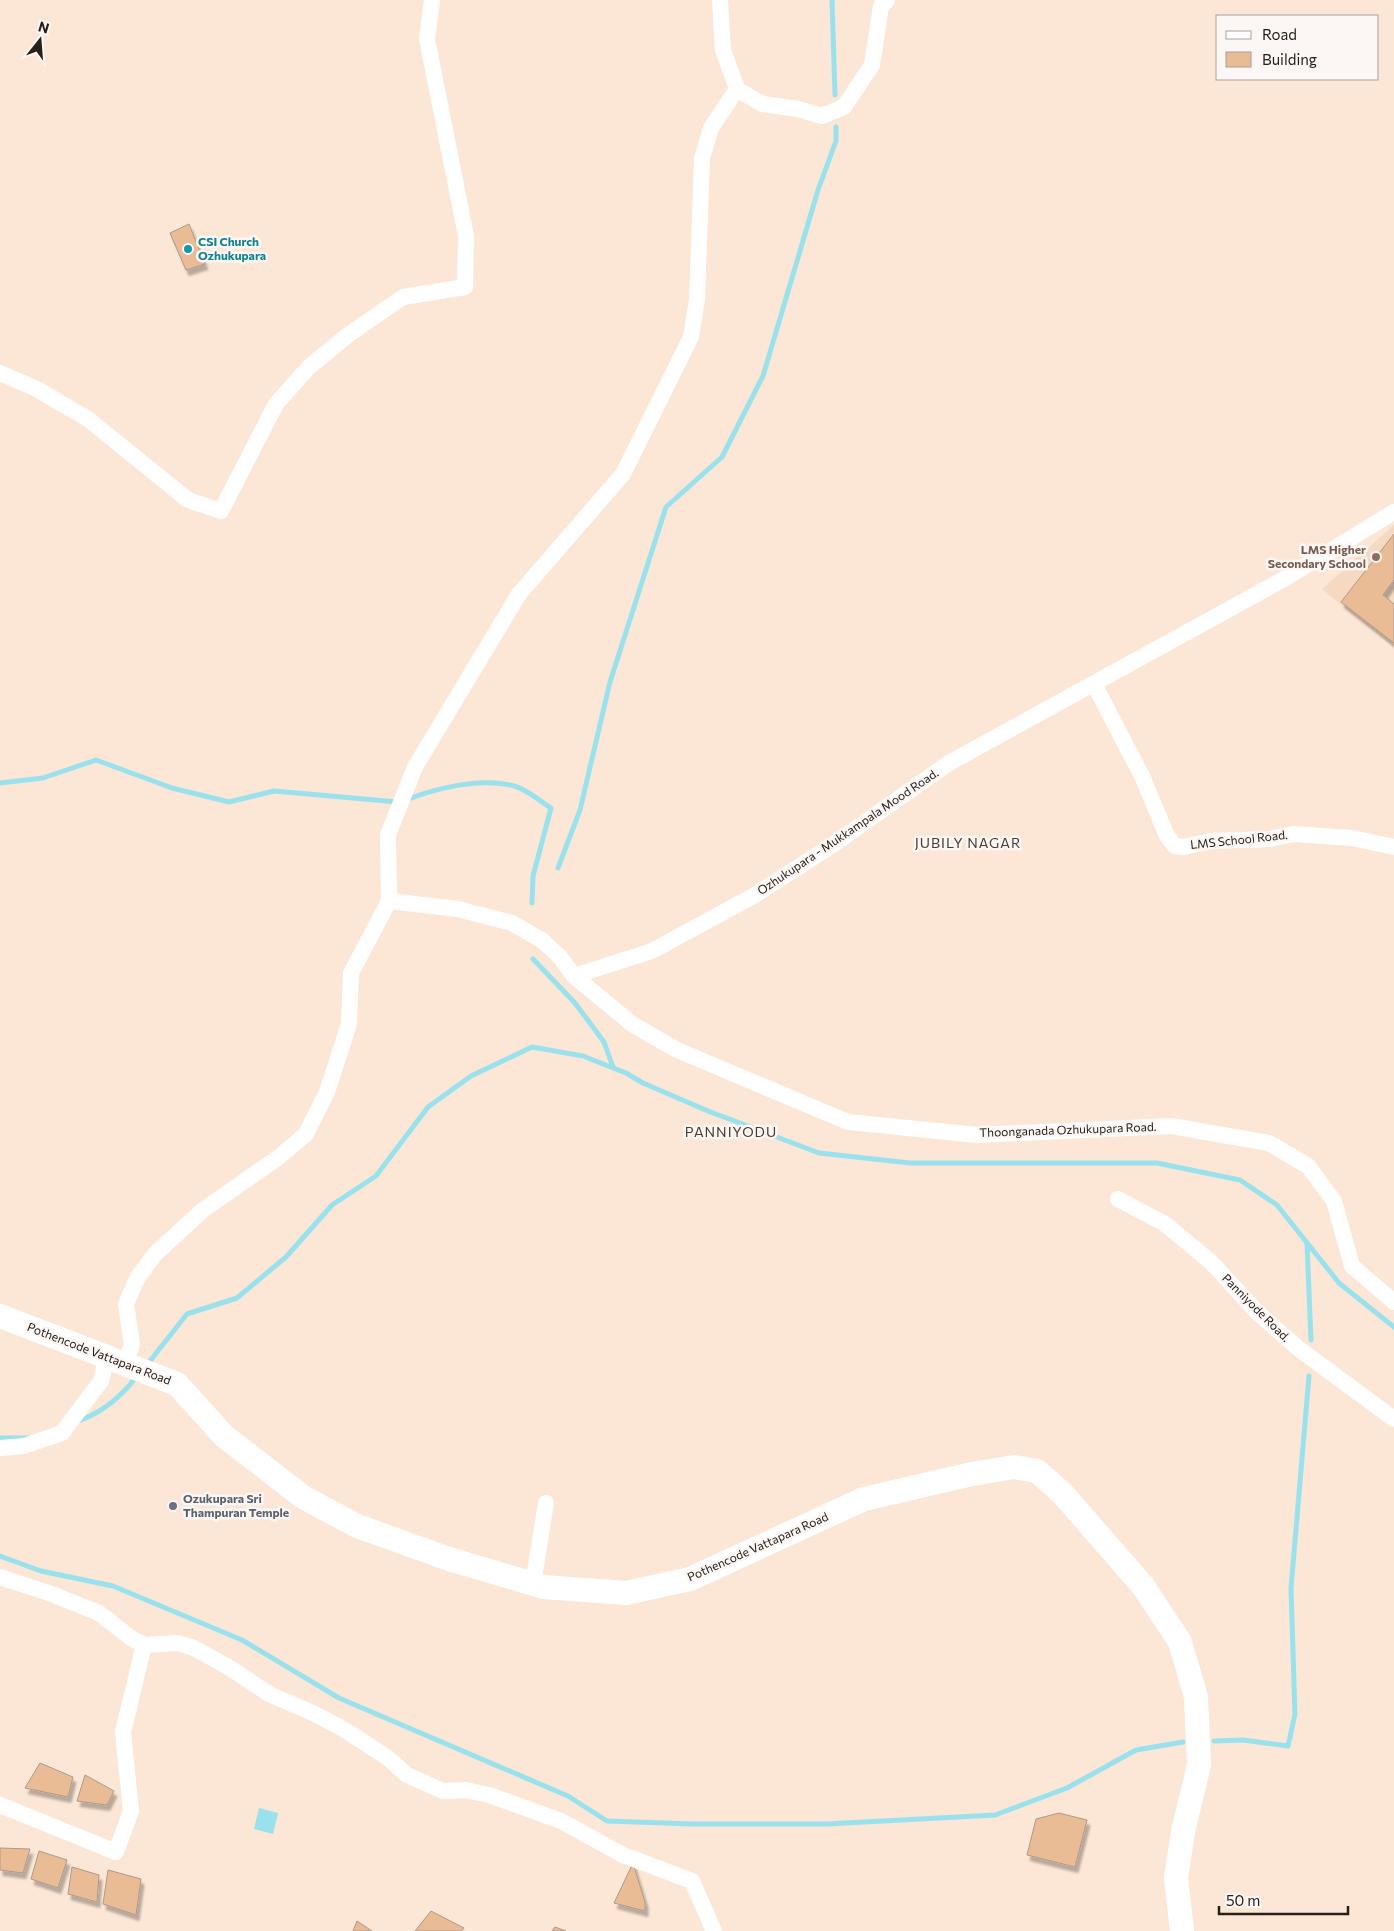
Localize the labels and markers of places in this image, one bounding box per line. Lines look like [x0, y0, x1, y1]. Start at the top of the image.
place label: CSI Church Ozhukupara [198, 234, 266, 262]
marker: CSI Church Ozhukupara [182, 243, 194, 255]
place label: LMS Higher Secondary School [1268, 542, 1366, 570]
marker: LMS Higher Secondary School [1370, 551, 1382, 563]
place label: Ozukupara Sri Thampuran Temple [183, 1491, 289, 1519]
marker: Ozukupara Sri Thampuran Temple [167, 1500, 179, 1512]

